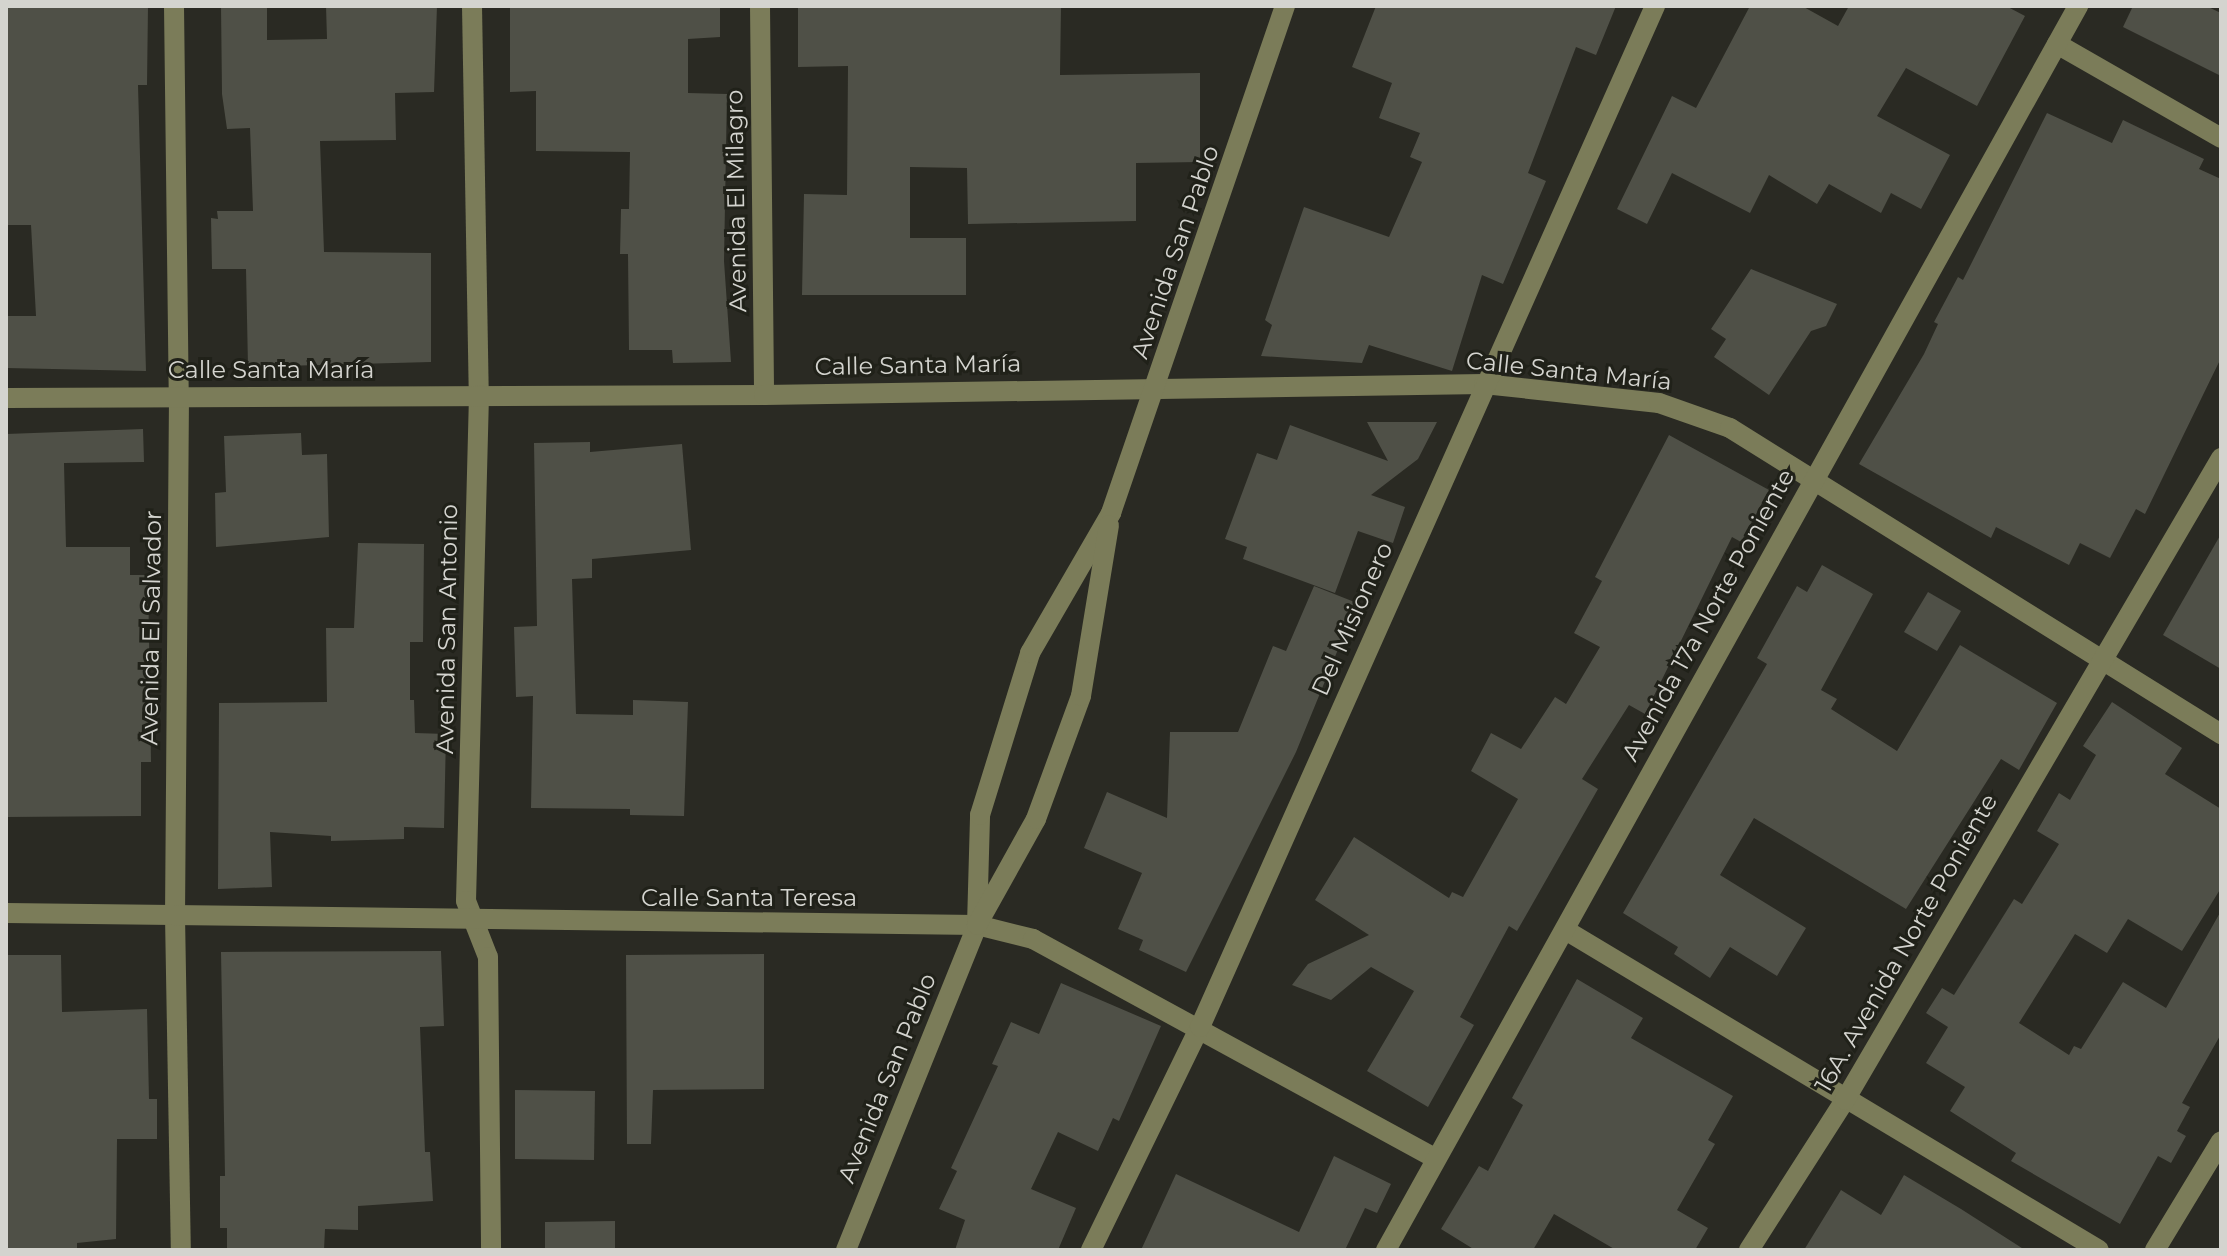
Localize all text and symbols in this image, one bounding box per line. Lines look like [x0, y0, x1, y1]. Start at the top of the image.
street label: Avenida El Milagro [720, 89, 752, 313]
street label: Avenida San Pablo [1125, 142, 1225, 362]
street label: Calle Santa María [1465, 346, 1673, 396]
street label: Calle Santa María [814, 349, 1022, 381]
street label: Calle Santa María [168, 356, 374, 384]
street label: Avenida 17a Norte Poniente [1616, 464, 1800, 766]
street label: Avenida San Antonio [430, 504, 464, 754]
street label: Avenida El Salvador [135, 510, 167, 746]
street label: Del Misionero [1305, 538, 1399, 700]
street label: 16A. Avenida Norte Poniente [1809, 789, 2003, 1097]
street label: Calle Santa Teresa [641, 884, 857, 912]
street label: Avenida San Pablo [832, 969, 942, 1187]

